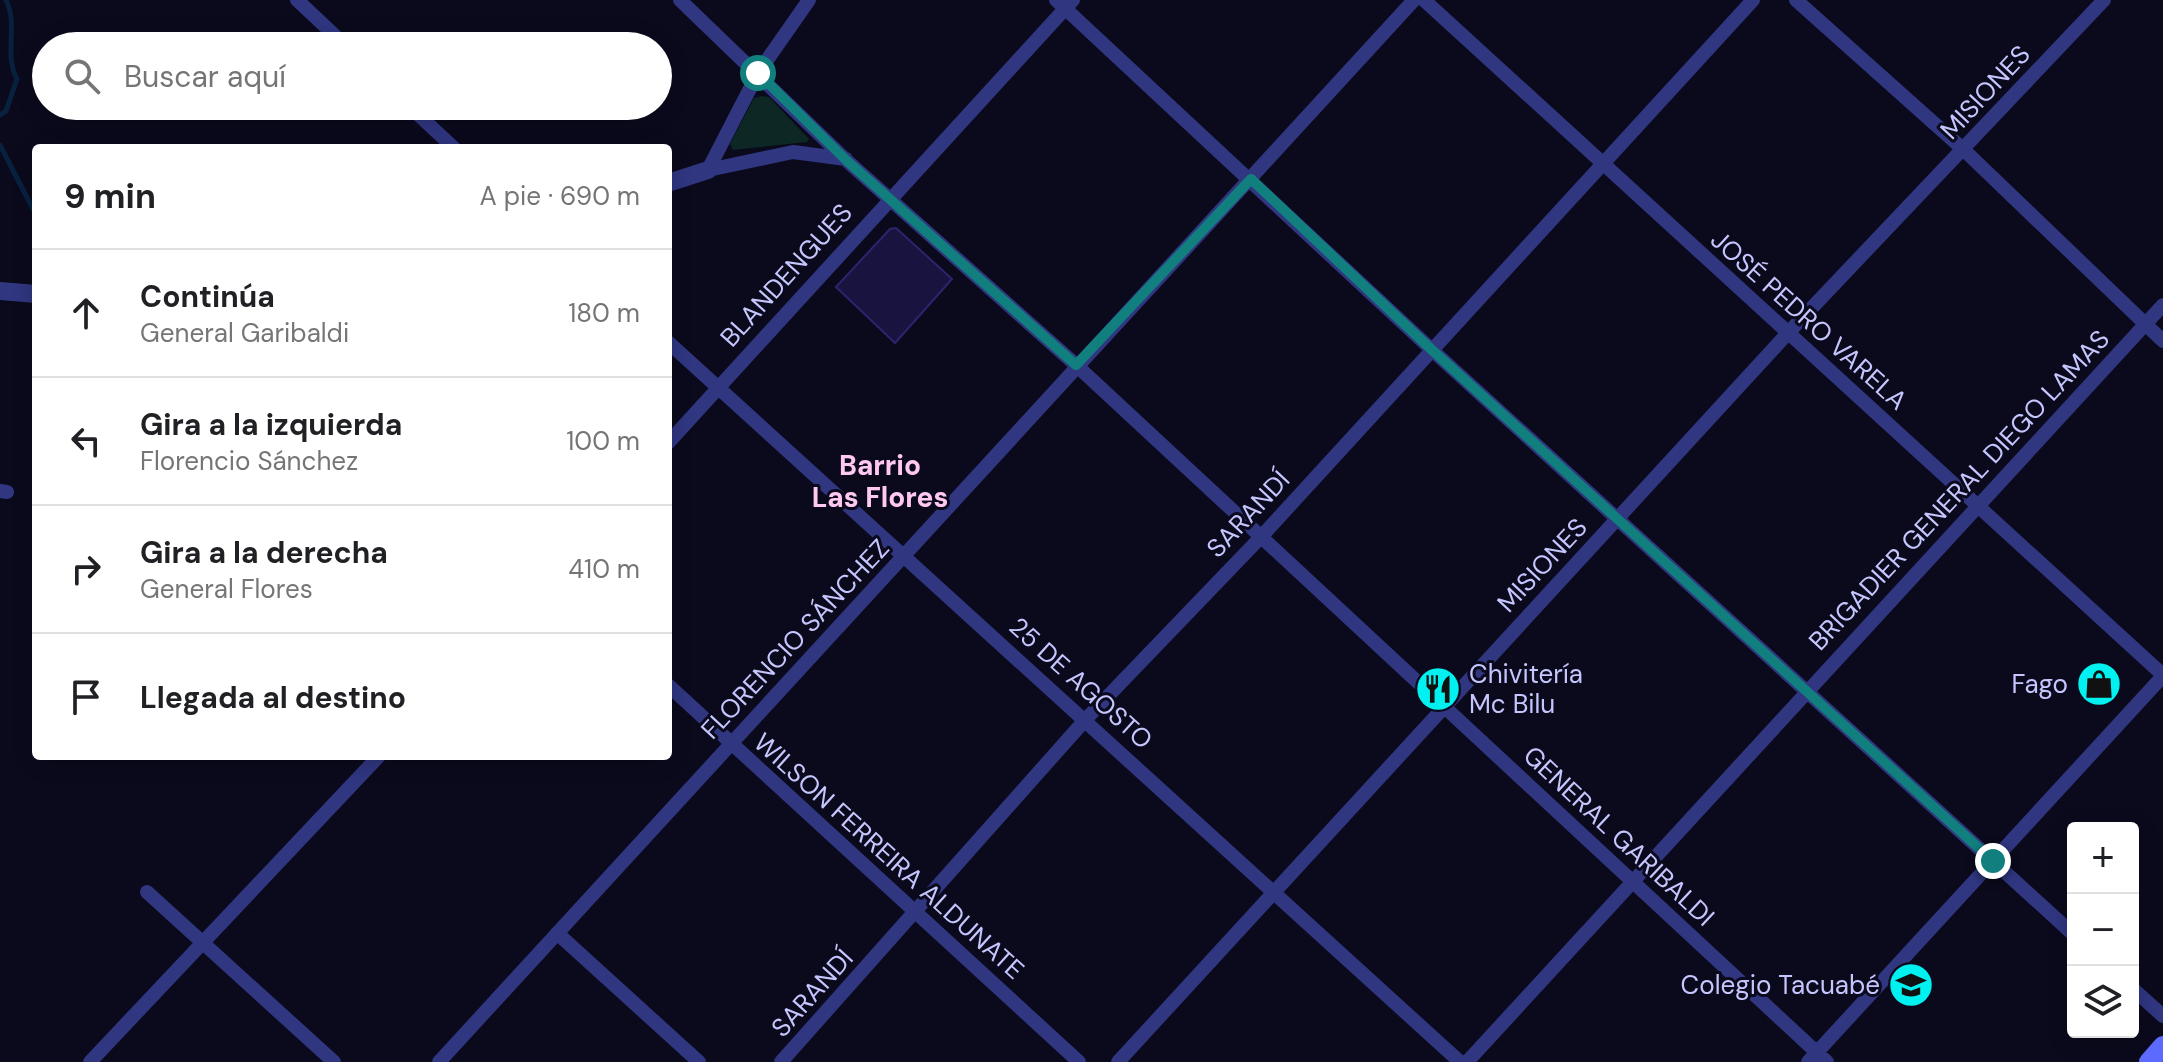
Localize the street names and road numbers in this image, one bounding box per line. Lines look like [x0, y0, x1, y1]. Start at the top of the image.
street label: MISIONES [1933, 38, 2037, 146]
street label: BLANDENGUES [713, 196, 859, 354]
street label: JOSÉ PEDRO VARELA [1704, 223, 1914, 417]
street label: BRIGADIER GENERAL DIEGO LAMAS [1801, 323, 2117, 657]
street label: SARANDÍ [1199, 463, 1297, 565]
street label: MISIONES [1490, 511, 1594, 619]
street label: FLORENCIO SÁNCHEZ [693, 532, 897, 746]
street label: 25 DE AGOSTO [1002, 610, 1160, 756]
street label: WILSON FERREIRA ALDUNATE [747, 725, 1031, 987]
street label: GENERAL GARIBALDI [1516, 739, 1722, 933]
street label: SARANDÍ [764, 942, 860, 1044]

